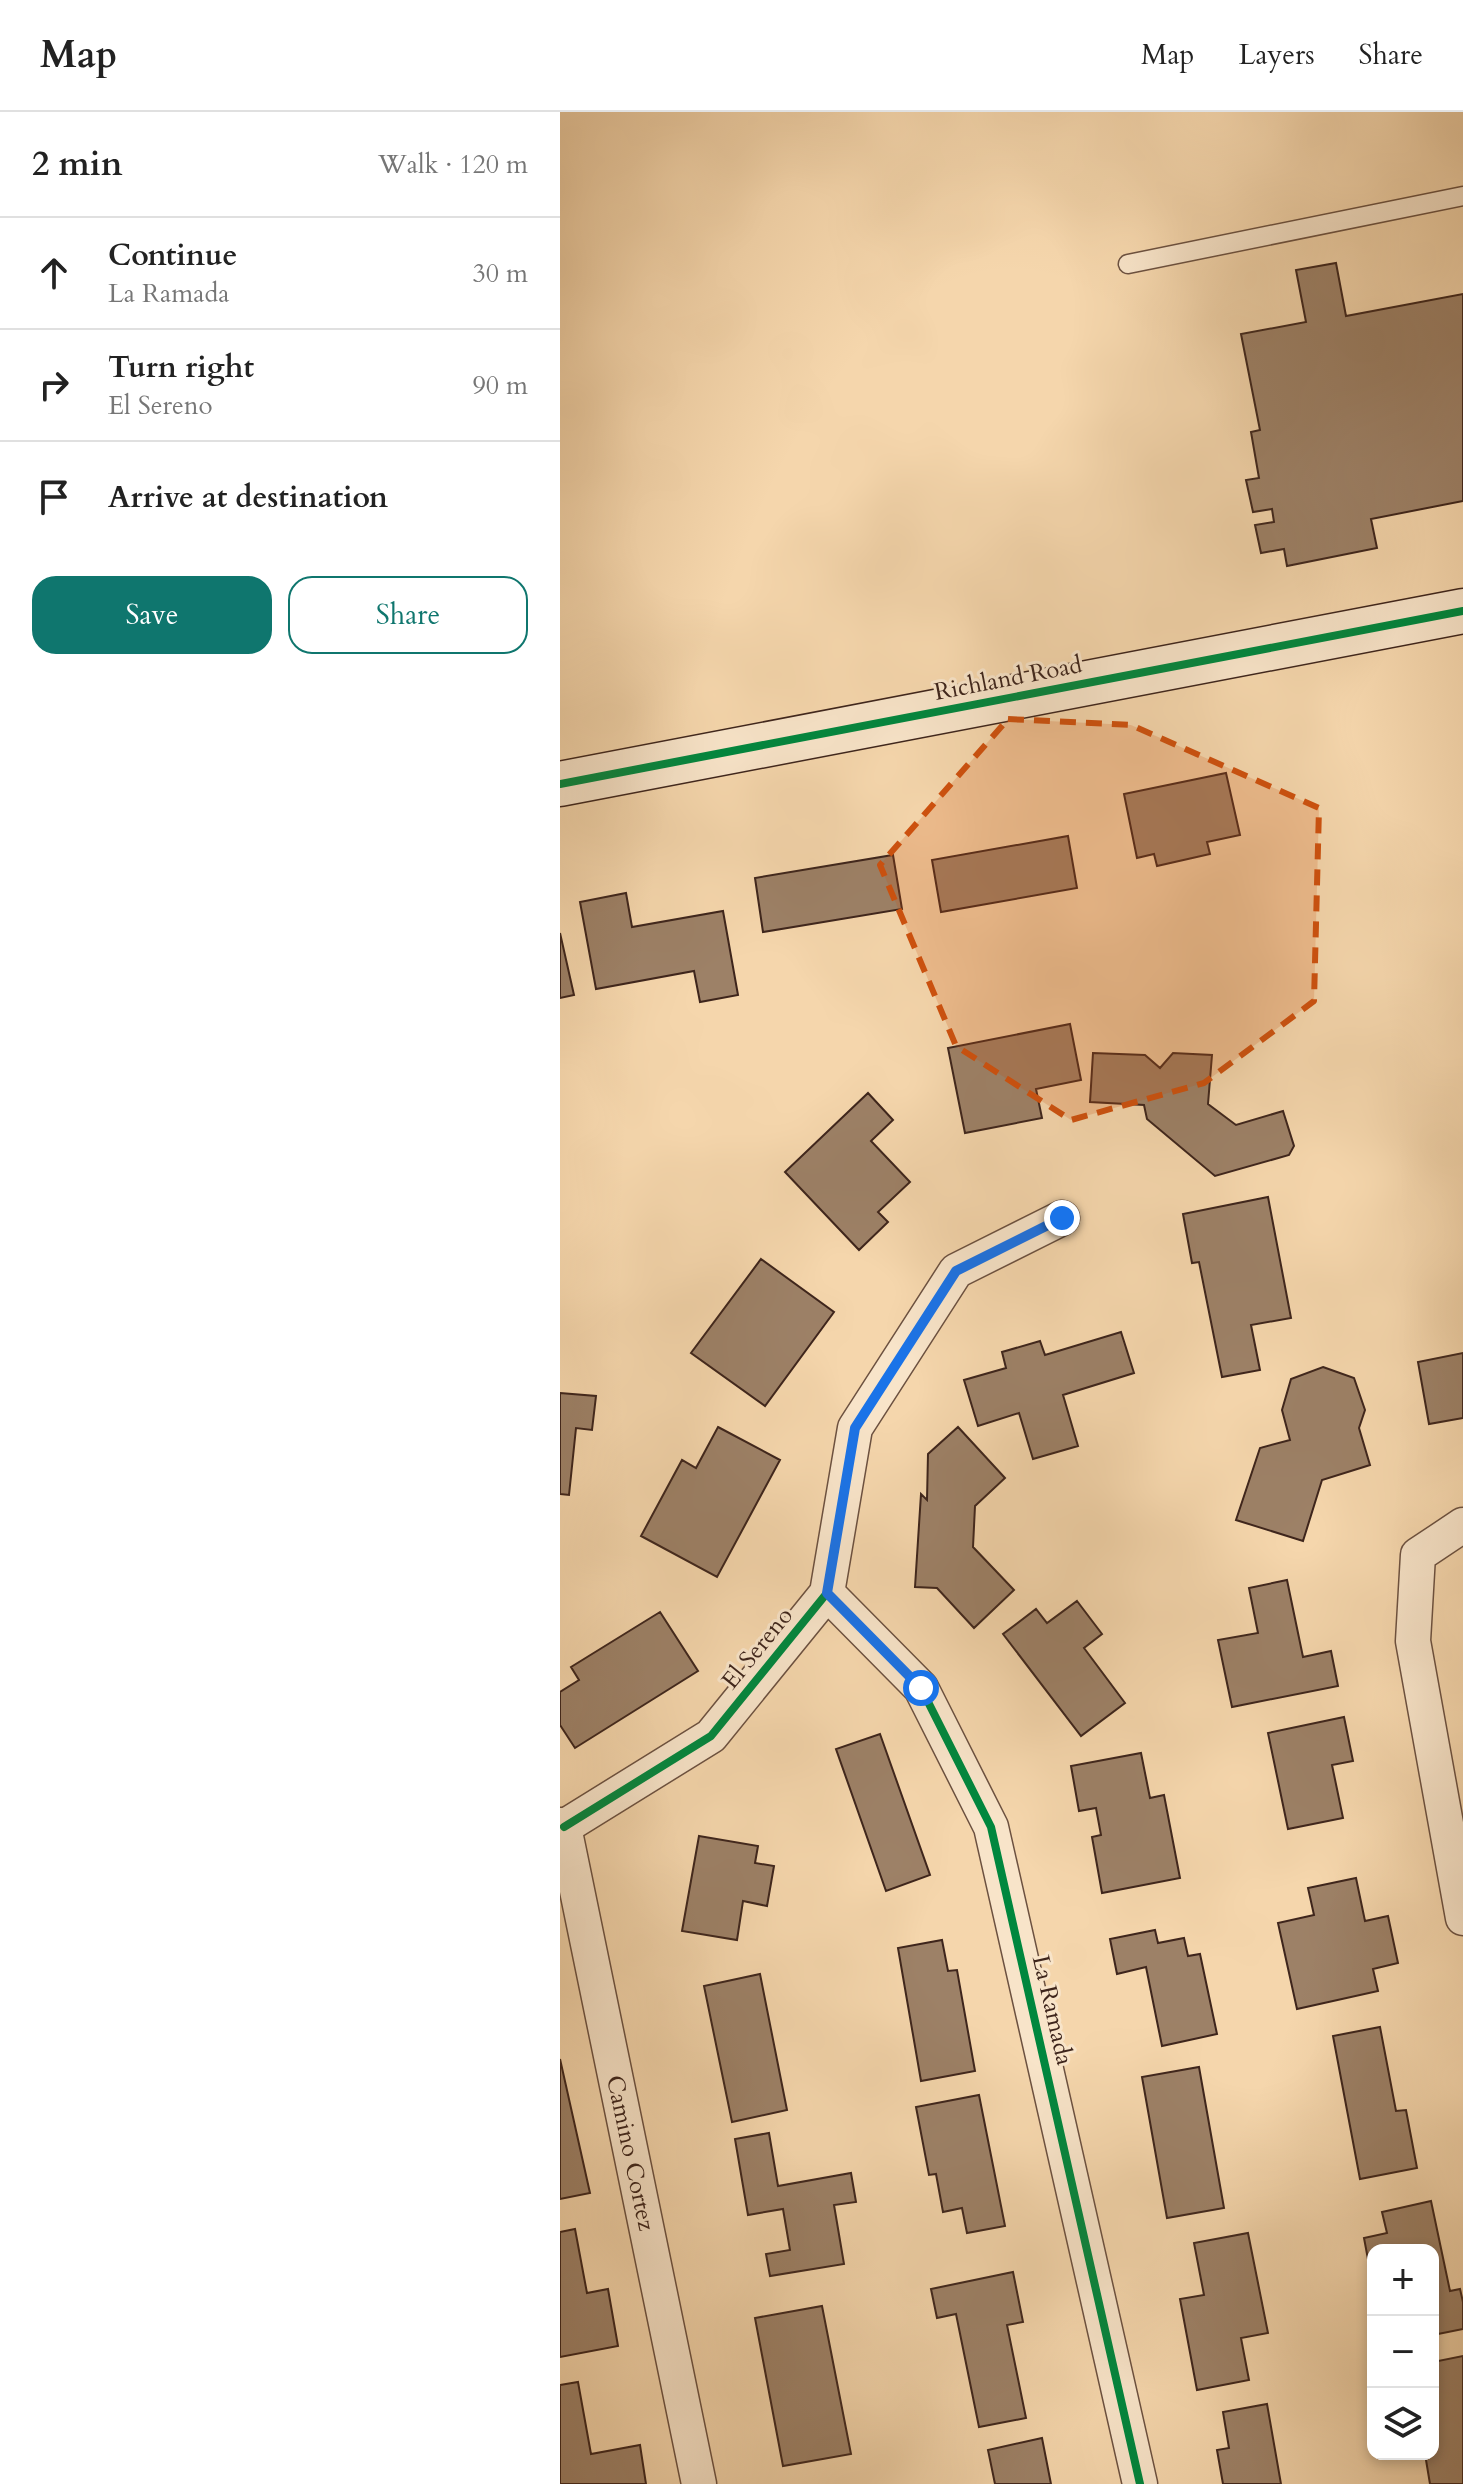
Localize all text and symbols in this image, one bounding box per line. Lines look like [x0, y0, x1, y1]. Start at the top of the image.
text: Map [40, 29, 117, 81]
text: Map [1141, 36, 1194, 74]
text: Layers [1238, 36, 1315, 74]
text: Share [1359, 36, 1423, 74]
text: 2 min [32, 141, 123, 187]
text: Walk · 120 m [378, 147, 528, 182]
text: Continue [108, 235, 237, 276]
icon: ahead [32, 251, 76, 295]
text: 30 m [472, 256, 528, 291]
text: La Ramada [108, 276, 230, 311]
text: Turn right [108, 347, 254, 388]
icon: right [32, 363, 76, 407]
text: 90 m [472, 368, 528, 403]
text: El Sereno [108, 388, 213, 423]
icon: arrive [32, 475, 76, 519]
text: Arrive at destination [108, 477, 388, 518]
button: Save [32, 576, 272, 654]
button: Share [288, 576, 528, 654]
street label: Richland Road [932, 648, 1085, 709]
route end [1044, 1200, 1080, 1236]
street label: El Sereno [714, 1600, 801, 1696]
route start [903, 1670, 939, 1706]
street label: La Ramada [1024, 1952, 1081, 2069]
street label: Camino Cortez [598, 2072, 663, 2234]
map controls [1367, 2244, 1439, 2460]
button: + [1367, 2244, 1439, 2316]
button: − [1367, 2316, 1439, 2388]
button: layers [1367, 2388, 1439, 2460]

